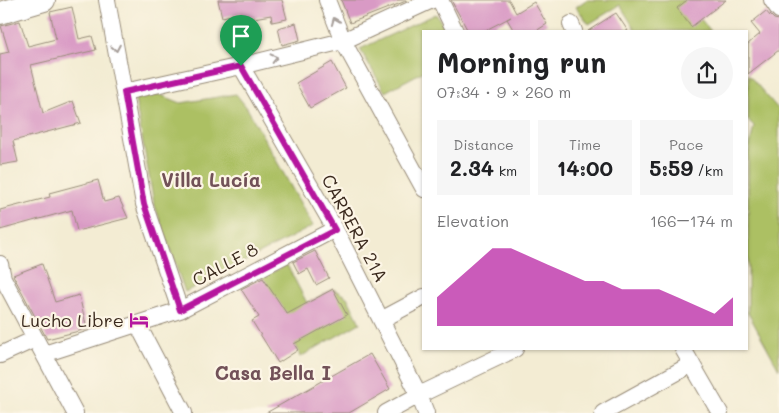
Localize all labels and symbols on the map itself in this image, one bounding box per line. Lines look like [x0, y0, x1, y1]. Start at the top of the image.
pin [220, 15, 262, 66]
one-way arrow [331, 17, 341, 25]
one-way arrow [110, 43, 121, 52]
one-way arrow [270, 53, 279, 64]
district label: Villa Lucía [161, 167, 261, 192]
street label: CARRERA 21A [316, 170, 394, 286]
street label: CALLE 8 [188, 237, 262, 291]
place label: Lucho Libre [21, 308, 124, 332]
hotel icon: Lucho Libre [128, 309, 150, 331]
district label: Casa Bella I [215, 360, 331, 385]

